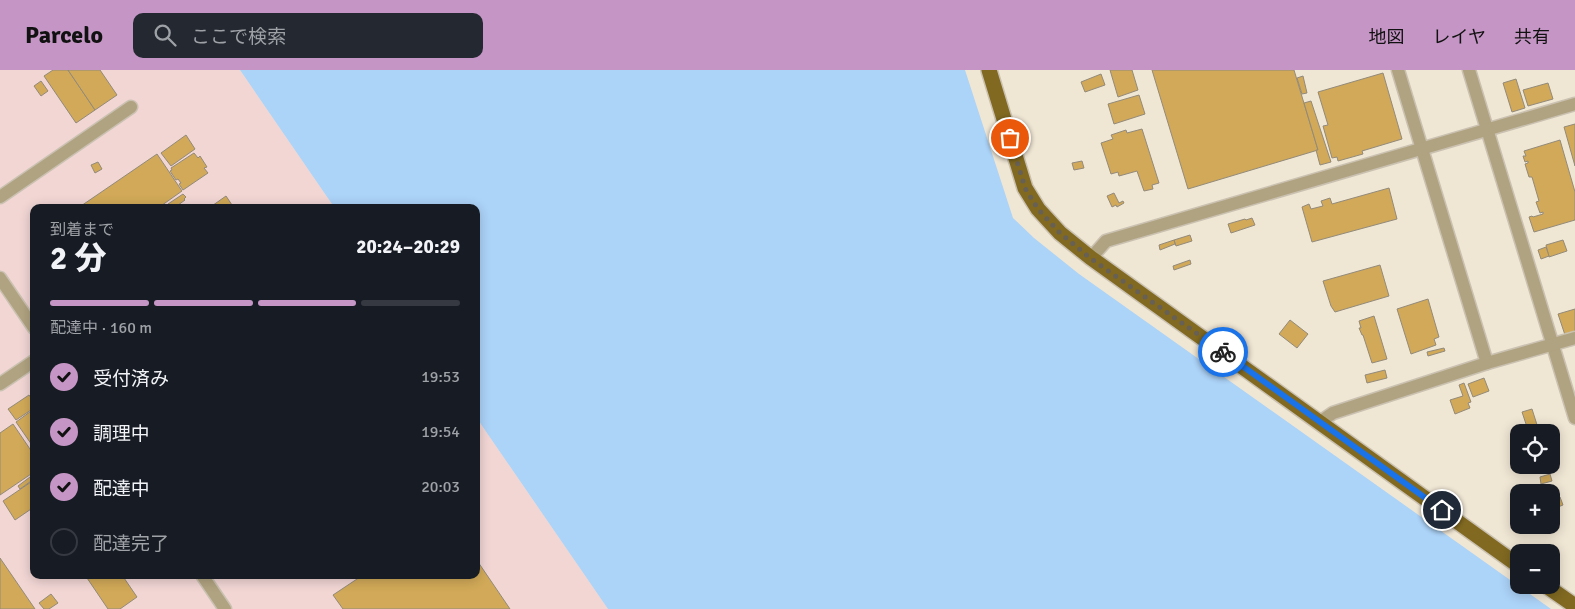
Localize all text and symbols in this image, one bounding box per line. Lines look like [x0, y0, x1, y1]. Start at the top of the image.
search box [133, 13, 483, 58]
text: Parcelo [25, 20, 103, 50]
icon: search [151, 21, 179, 49]
text: ここで検索 [191, 25, 286, 49]
text: 地図 [1369, 26, 1405, 48]
text: レイヤ [1433, 26, 1486, 48]
text: 共有 [1514, 26, 1550, 48]
pin [989, 117, 1031, 159]
icon: bag [996, 124, 1024, 152]
text: 到着まで [50, 220, 114, 240]
text: 20:24–20:29 [356, 235, 460, 259]
text: 2 分 [50, 239, 106, 278]
text: 配達中 · 160 m [50, 318, 152, 338]
courier [1198, 327, 1248, 377]
icon: bike [1209, 338, 1237, 366]
icon: check [50, 363, 78, 391]
text: 受付済み [93, 367, 169, 391]
text: 19:53 [421, 367, 460, 387]
icon: check [50, 418, 78, 446]
text: 調理中 [93, 422, 150, 446]
text: 19:54 [421, 422, 460, 442]
map controls [1510, 424, 1560, 594]
button: locate [1510, 424, 1560, 474]
icon: check [50, 473, 78, 501]
text: 配達中 [93, 477, 150, 501]
text: 20:03 [421, 477, 460, 497]
button: + [1510, 484, 1560, 534]
pin [1421, 489, 1463, 531]
icon: home [1428, 496, 1456, 524]
text: 配達完了 [93, 532, 169, 556]
button: − [1510, 544, 1560, 594]

